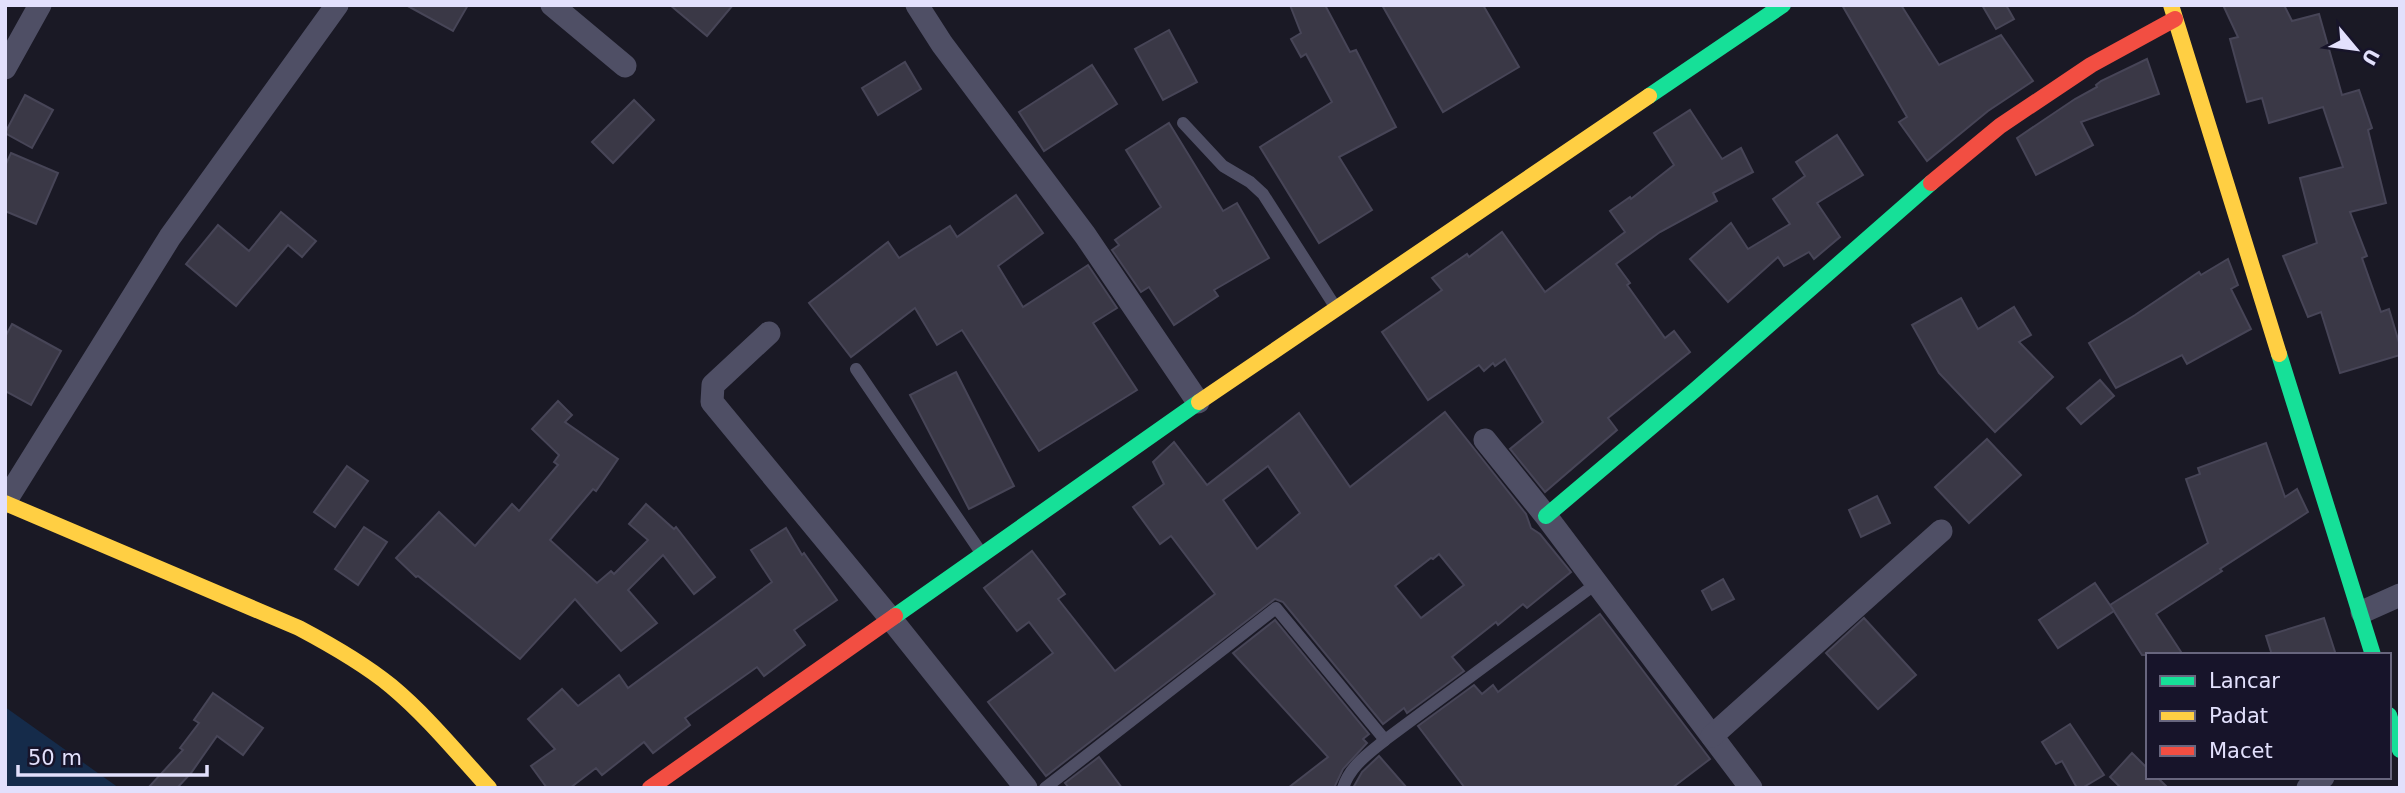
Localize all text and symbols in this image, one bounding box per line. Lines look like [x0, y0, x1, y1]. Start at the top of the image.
north arrow [2321, 14, 2391, 84]
text: U [2358, 45, 2384, 69]
legend [2146, 653, 2391, 779]
text: Lancar [2209, 669, 2280, 693]
text: Padat [2209, 704, 2268, 728]
scale bar [18, 734, 206, 778]
text: Macet [2209, 739, 2273, 763]
text: 50 m [28, 746, 82, 770]

